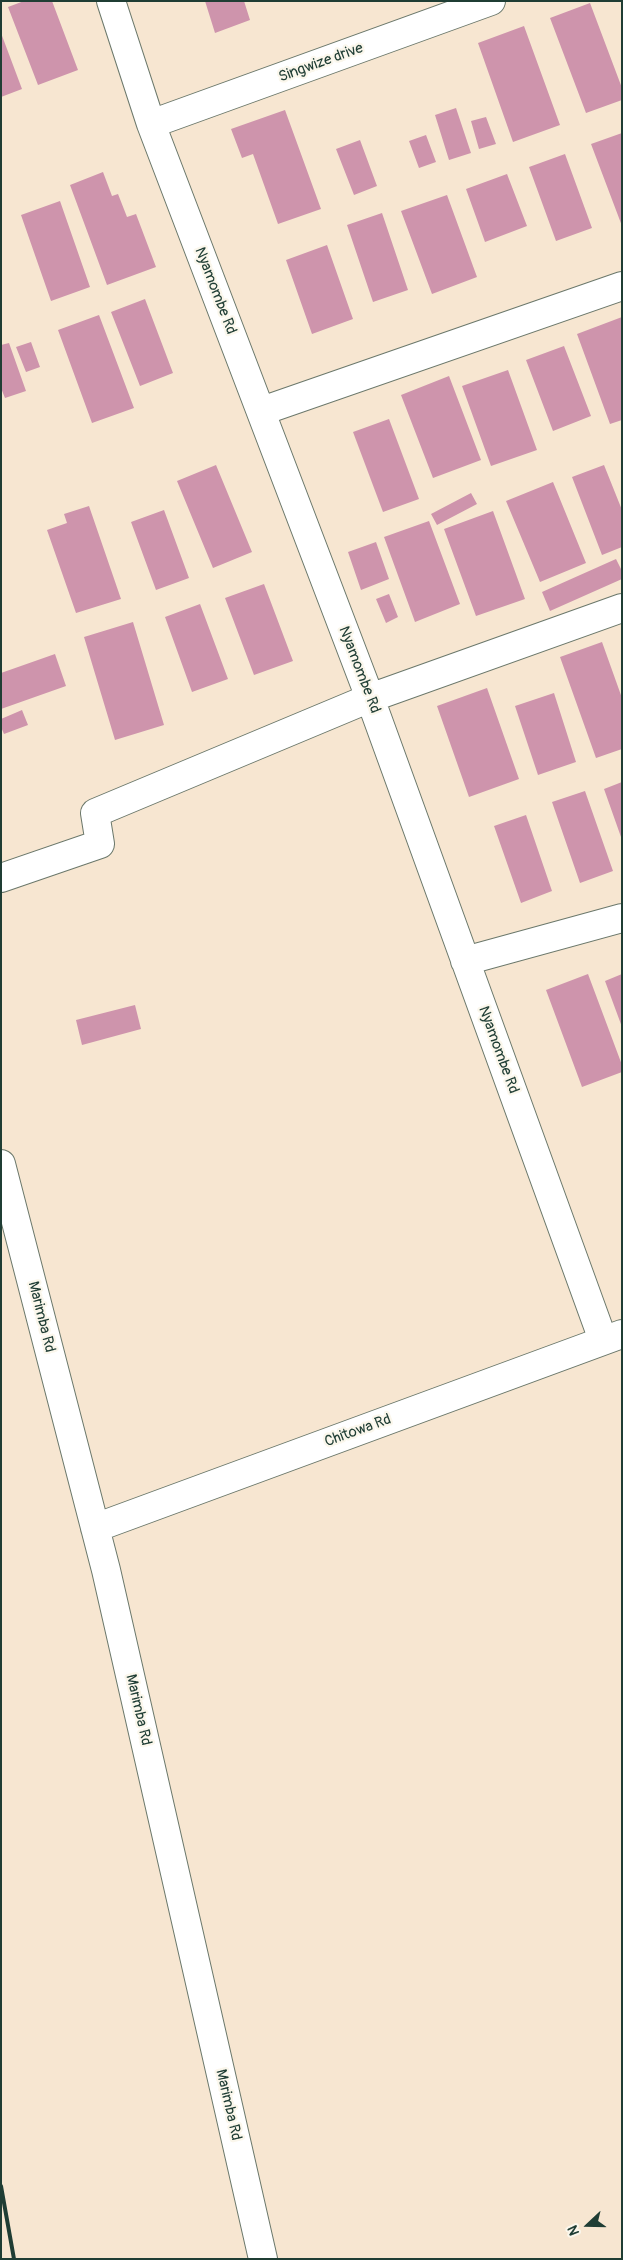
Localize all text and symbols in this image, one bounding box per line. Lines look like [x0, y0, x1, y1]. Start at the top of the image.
street label: Singwize drive [276, 39, 366, 87]
street label: Nyamombe Rd [190, 245, 240, 337]
street label: Nyamombe Rd [334, 624, 384, 716]
street label: Nyamombe Rd [474, 1004, 522, 1096]
street label: Marimba Rd [24, 1280, 58, 1354]
street label: Chitowa Rd [322, 1411, 394, 1451]
street label: Marimba Rd [121, 1673, 155, 1747]
street label: Marimba Rd [211, 2068, 245, 2142]
north arrow [563, 2200, 613, 2250]
text: N [564, 2223, 583, 2238]

